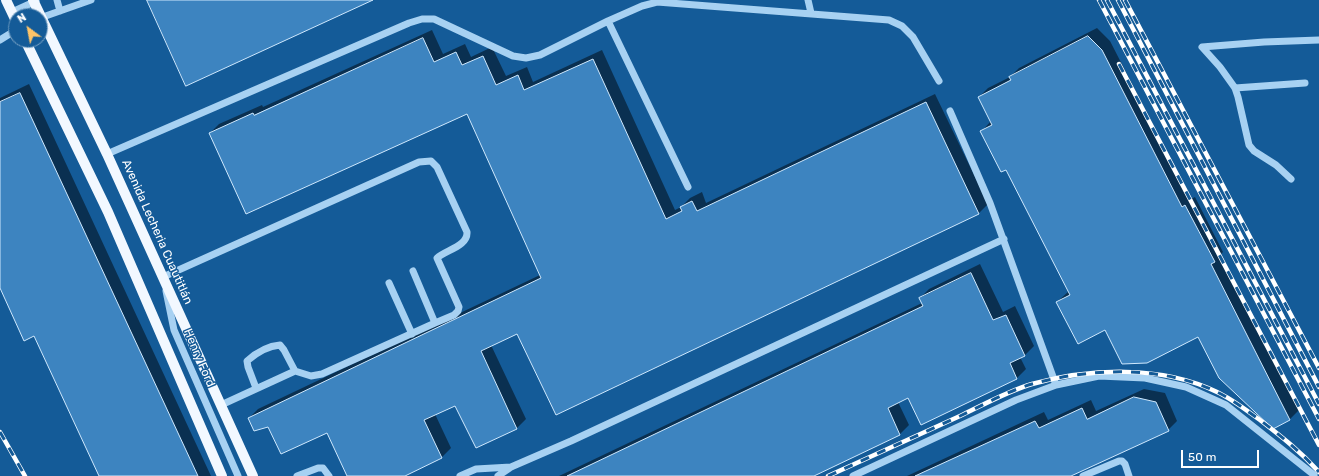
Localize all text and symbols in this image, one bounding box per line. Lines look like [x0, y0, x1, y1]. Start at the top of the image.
north arrow [8, 8, 48, 48]
text: N [15, 11, 29, 26]
street label: Avenida Lecheria Cuautitlán [119, 157, 195, 307]
street label: Henry Ford [180, 327, 218, 389]
scale bar [1183, 442, 1261, 468]
text: 50 m [1188, 450, 1216, 464]

